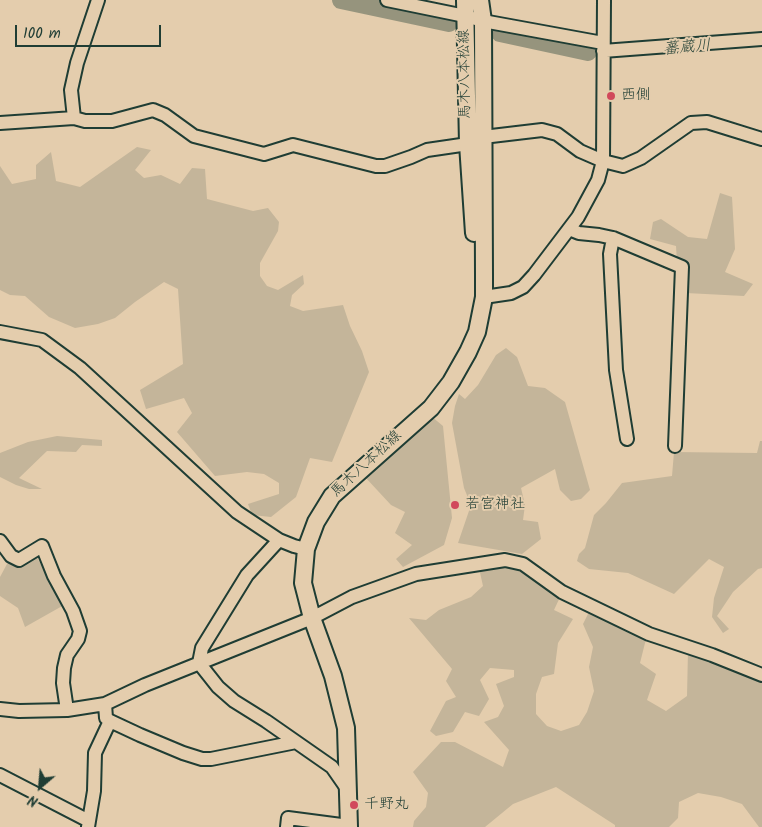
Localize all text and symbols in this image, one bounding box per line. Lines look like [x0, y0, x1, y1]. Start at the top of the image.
scale bar [18, 15, 164, 47]
text: 100 m [23, 22, 61, 46]
street label: 馬木八本松線 [456, 29, 476, 119]
water label: 蕃蔵川 [662, 37, 712, 61]
place label: 西側 [621, 87, 651, 105]
marker: 西側 [605, 90, 617, 102]
street label: 馬木八本松線 [328, 428, 406, 502]
place label: 若宮神社 [465, 496, 525, 514]
marker: 若宮神社 [449, 499, 461, 511]
north arrow [15, 762, 65, 812]
text: N [24, 789, 42, 812]
place label: 千野丸 [364, 796, 409, 814]
marker: 千野丸 [348, 799, 360, 811]

